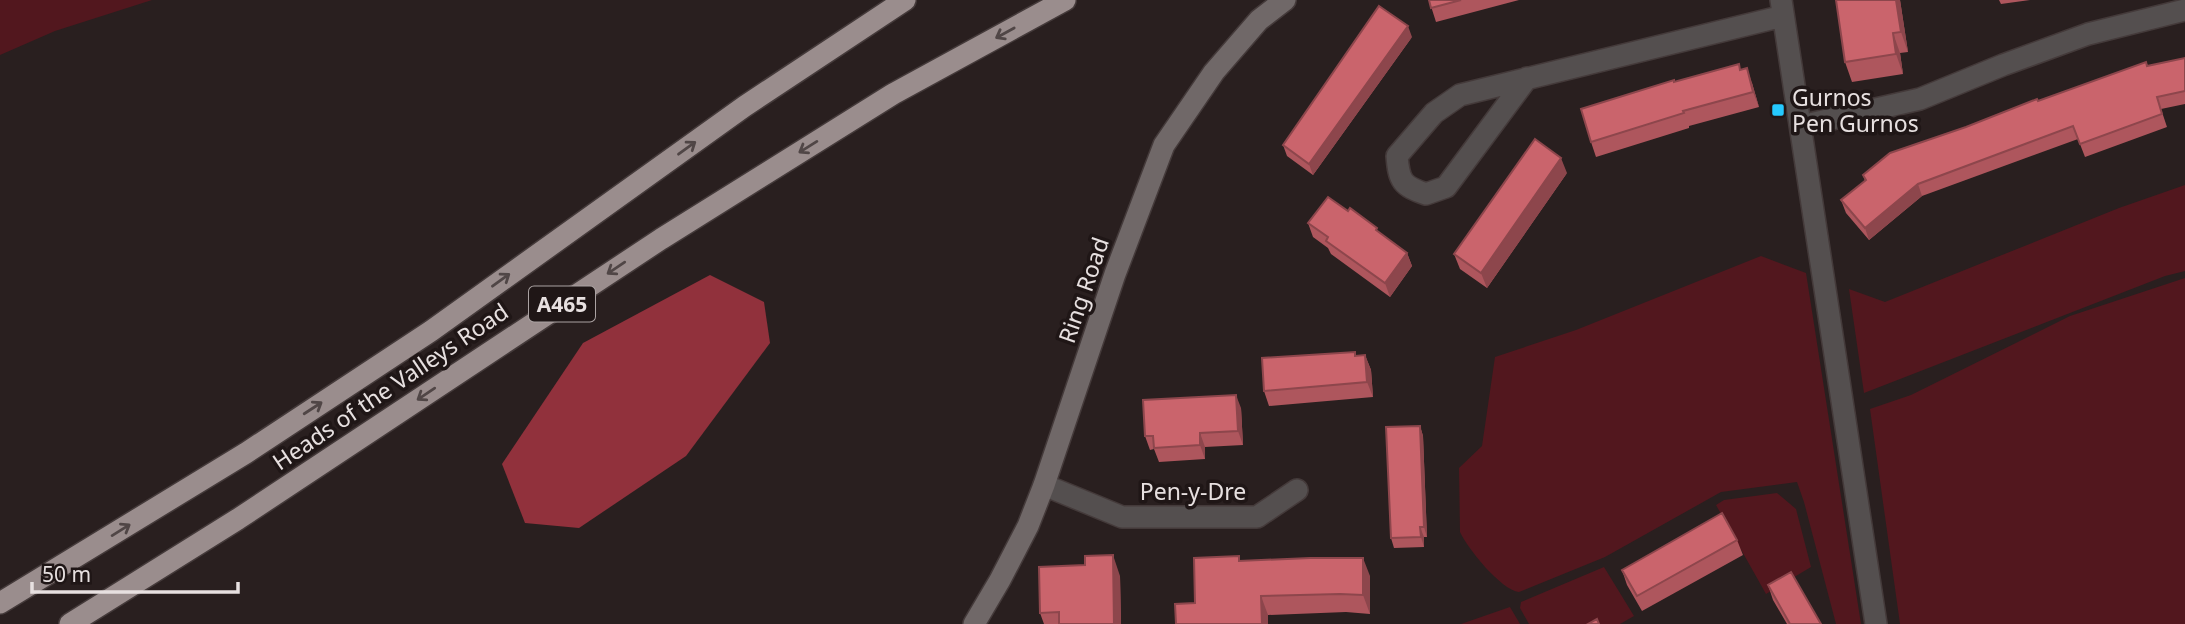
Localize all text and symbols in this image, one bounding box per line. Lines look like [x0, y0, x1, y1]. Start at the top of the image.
one-way arrow [995, 27, 1016, 40]
place label: Gurnos Pen Gurnos [1792, 81, 1919, 139]
marker: Gurnos Pen Gurnos [1770, 102, 1786, 118]
one-way arrow [799, 139, 818, 154]
one-way arrow [677, 141, 696, 156]
street label: Ring Road [1050, 233, 1116, 347]
one-way arrow [607, 261, 626, 276]
one-way arrow [491, 273, 510, 287]
road number: A465 [529, 286, 595, 322]
street label: Heads of the Valleys Road [266, 295, 514, 477]
one-way arrow [417, 387, 436, 401]
one-way arrow [303, 401, 323, 415]
street label: Pen-y-Dre [1140, 475, 1246, 507]
one-way arrow [111, 522, 131, 536]
scale bar [32, 550, 238, 594]
text: 50 m [42, 560, 91, 588]

